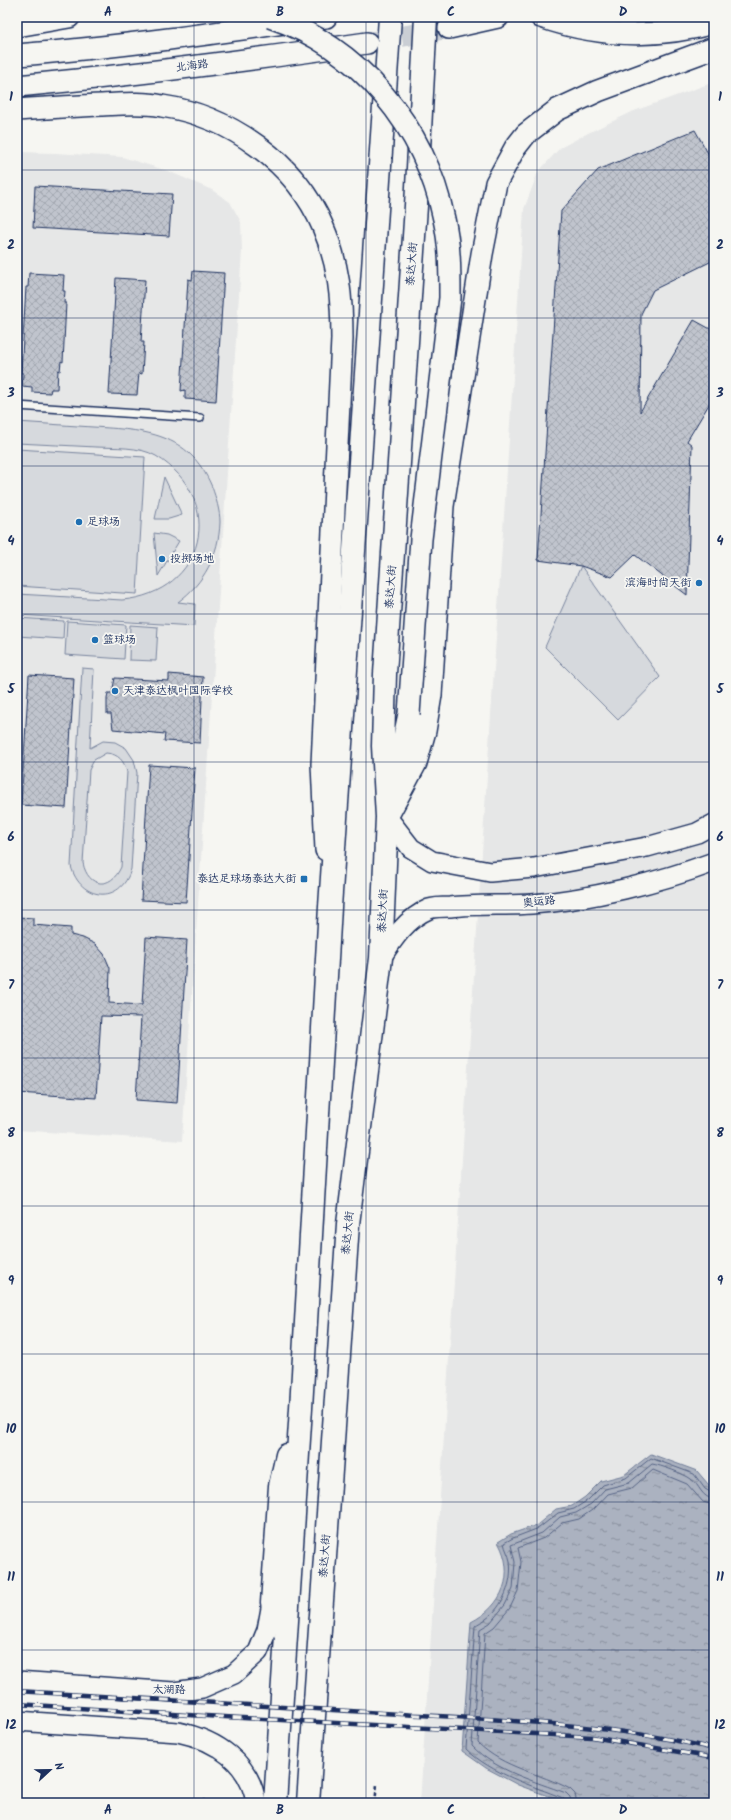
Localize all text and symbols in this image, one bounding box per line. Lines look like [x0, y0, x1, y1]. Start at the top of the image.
text: A [104, 2, 112, 23]
text: B [276, 2, 284, 23]
text: C [447, 2, 455, 23]
text: D [619, 2, 628, 23]
street label: 北海路 [175, 55, 209, 77]
text: 1 [9, 87, 13, 108]
text: 1 [718, 87, 722, 108]
text: 2 [7, 235, 15, 256]
text: 2 [716, 235, 724, 256]
street label: 泰达大街 [401, 240, 423, 287]
text: 3 [6, 383, 15, 404]
text: 3 [715, 383, 724, 404]
place label: 足球场 [87, 513, 120, 531]
marker: 足球场 [74, 517, 84, 527]
text: 4 [7, 531, 15, 552]
text: 4 [716, 531, 724, 552]
place label: 投掷场地 [170, 550, 214, 568]
marker: 投掷场地 [157, 554, 167, 564]
street label: 泰达大街 [380, 563, 402, 610]
place label: 滨海时尚天街 [625, 574, 692, 592]
marker: 滨海时尚天街 [694, 578, 704, 588]
place label: 篮球场 [103, 631, 136, 649]
marker: 篮球场 [90, 635, 100, 645]
text: 5 [7, 679, 16, 700]
text: 5 [716, 679, 725, 700]
place label: 天津泰达枫叶国际学校 [123, 682, 233, 700]
marker: 天津泰达枫叶国际学校 [110, 686, 120, 696]
text: 6 [7, 827, 15, 848]
text: 6 [716, 827, 724, 848]
place label: 泰达足球场泰达大街 [197, 870, 297, 888]
marker: 泰达足球场泰达大街 [299, 874, 309, 884]
street label: 泰达大街 [373, 888, 393, 933]
street label: 奥运路 [522, 891, 556, 913]
text: 7 [8, 975, 15, 996]
text: 7 [717, 975, 724, 996]
text: 8 [7, 1123, 15, 1144]
text: 8 [716, 1123, 724, 1144]
street label: 泰达大街 [337, 1209, 359, 1256]
text: 9 [8, 1271, 15, 1292]
text: 9 [717, 1271, 724, 1292]
text: 10 [6, 1419, 17, 1440]
text: 10 [715, 1419, 726, 1440]
street label: 泰达大街 [314, 1532, 336, 1579]
text: 11 [7, 1567, 15, 1588]
text: 11 [716, 1567, 724, 1588]
street label: 太湖路 [153, 1681, 186, 1699]
text: 12 [5, 1715, 17, 1736]
text: 12 [714, 1715, 726, 1736]
north arrow [30, 1750, 70, 1790]
text: N [49, 1760, 68, 1773]
text: A [104, 1800, 112, 1820]
text: B [276, 1800, 284, 1820]
text: C [447, 1800, 455, 1820]
text: D [619, 1800, 628, 1820]

